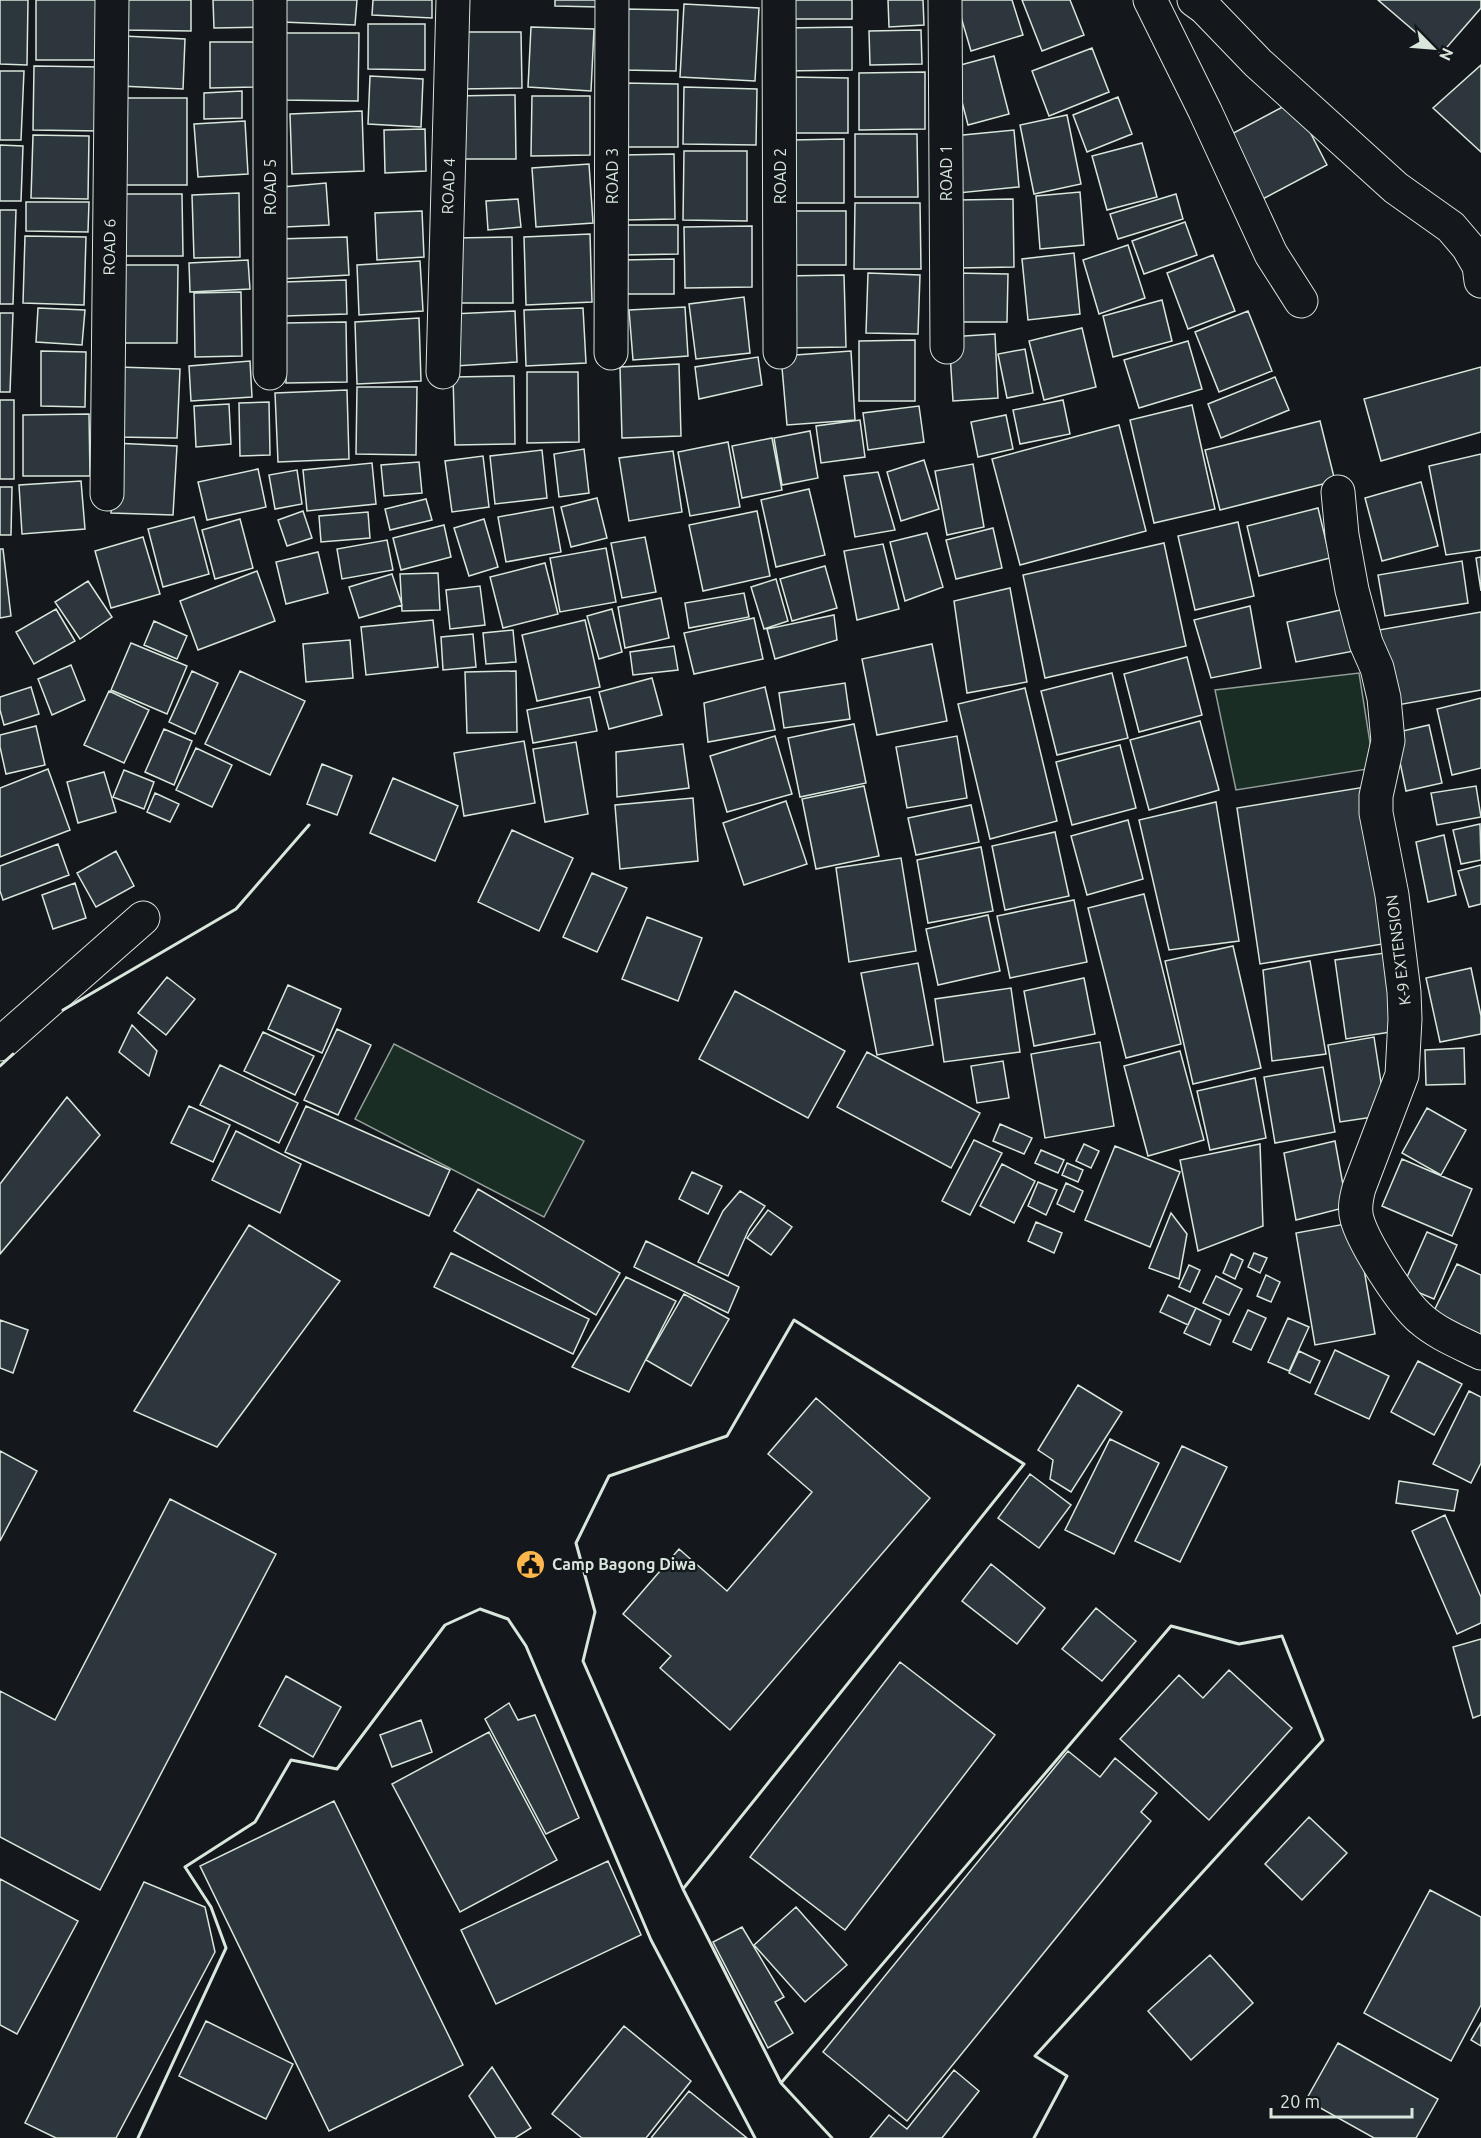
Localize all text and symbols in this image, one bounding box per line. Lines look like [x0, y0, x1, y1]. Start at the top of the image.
north arrow [1403, 18, 1463, 78]
text: N [1436, 45, 1457, 64]
street label: ROAD 1 [937, 145, 955, 201]
street label: ROAD 3 [603, 148, 621, 204]
street label: ROAD 2 [771, 148, 789, 204]
street label: ROAD 4 [438, 157, 458, 215]
street label: ROAD 5 [261, 159, 279, 215]
street label: ROAD 6 [100, 219, 118, 275]
street label: K-9 EXTENSION [1382, 894, 1414, 1006]
public building icon: Camp Bagong Diwa [515, 1548, 547, 1580]
place label: Camp Bagong Diwa [552, 1555, 696, 1573]
scale bar [1271, 2081, 1412, 2119]
text: 20 m [1280, 2091, 1320, 2111]

